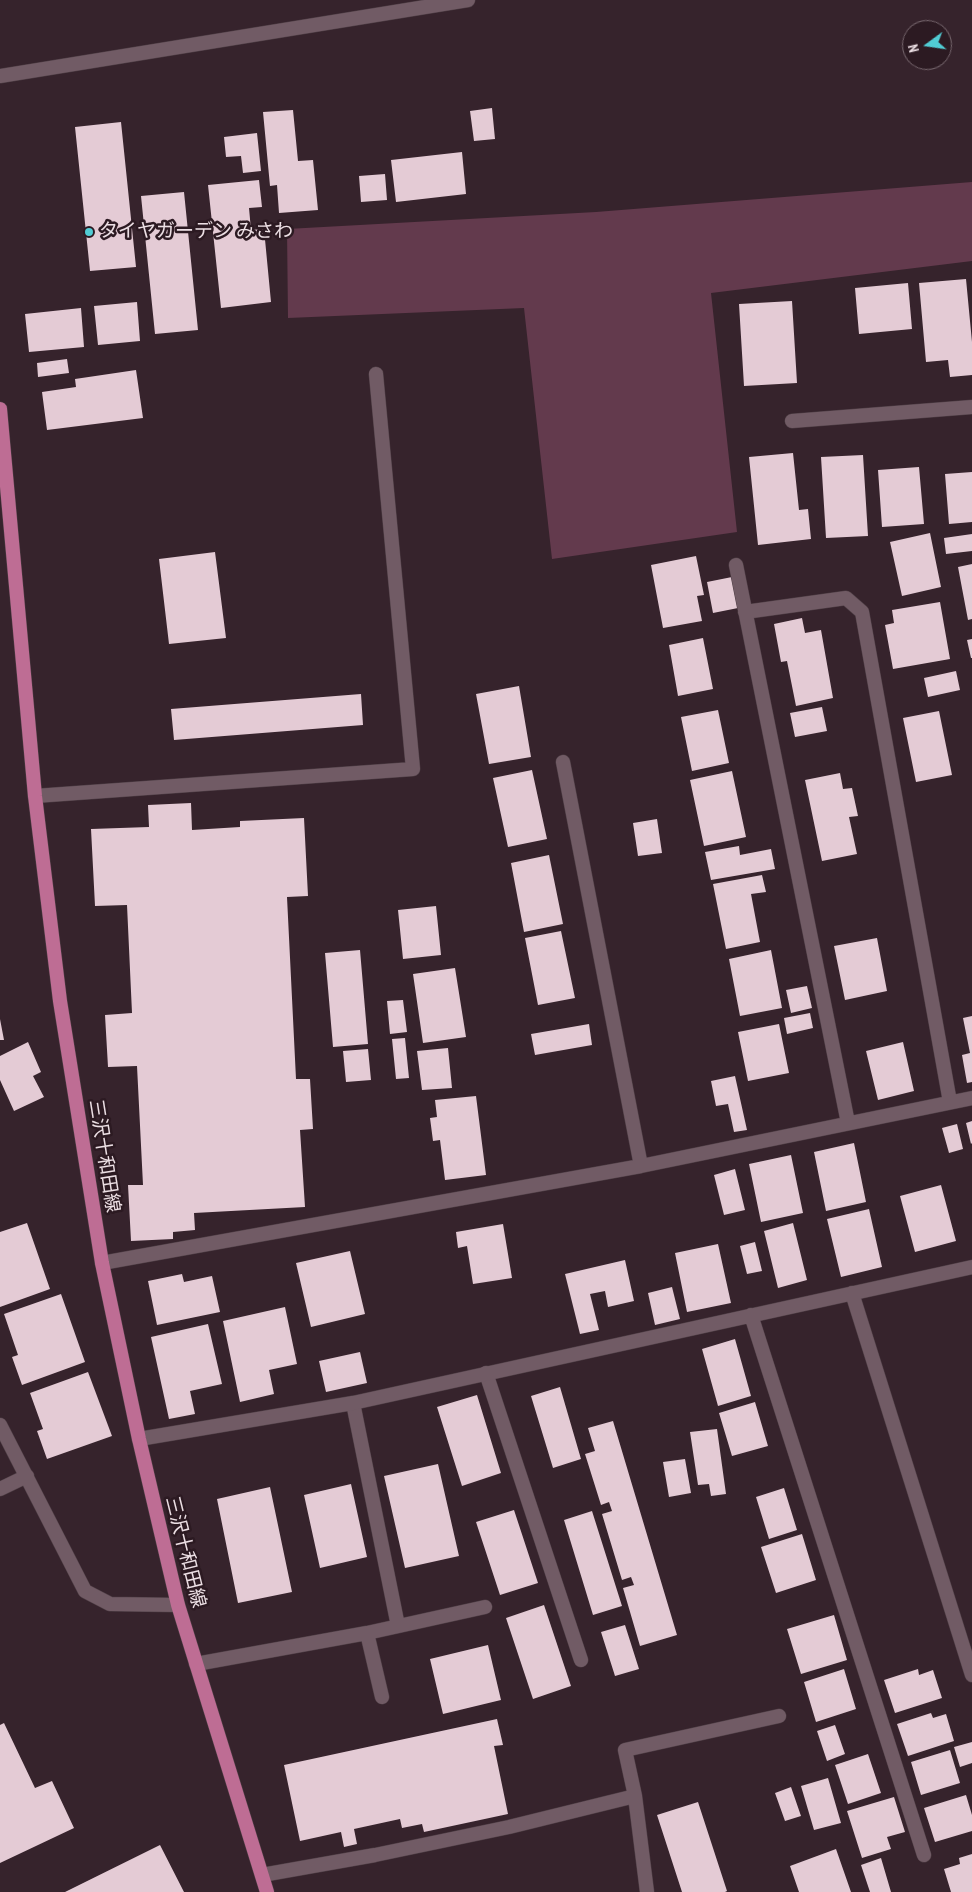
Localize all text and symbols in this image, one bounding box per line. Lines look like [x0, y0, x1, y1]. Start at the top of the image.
north arrow [902, 20, 952, 70]
text: N [904, 43, 923, 54]
place label: タイヤガーデン みさわ [99, 221, 293, 243]
marker: タイヤガーデン みさわ [83, 226, 95, 238]
street label: 三沢十和田線 [84, 1098, 124, 1214]
street label: 三沢十和田線 [160, 1494, 210, 1610]

